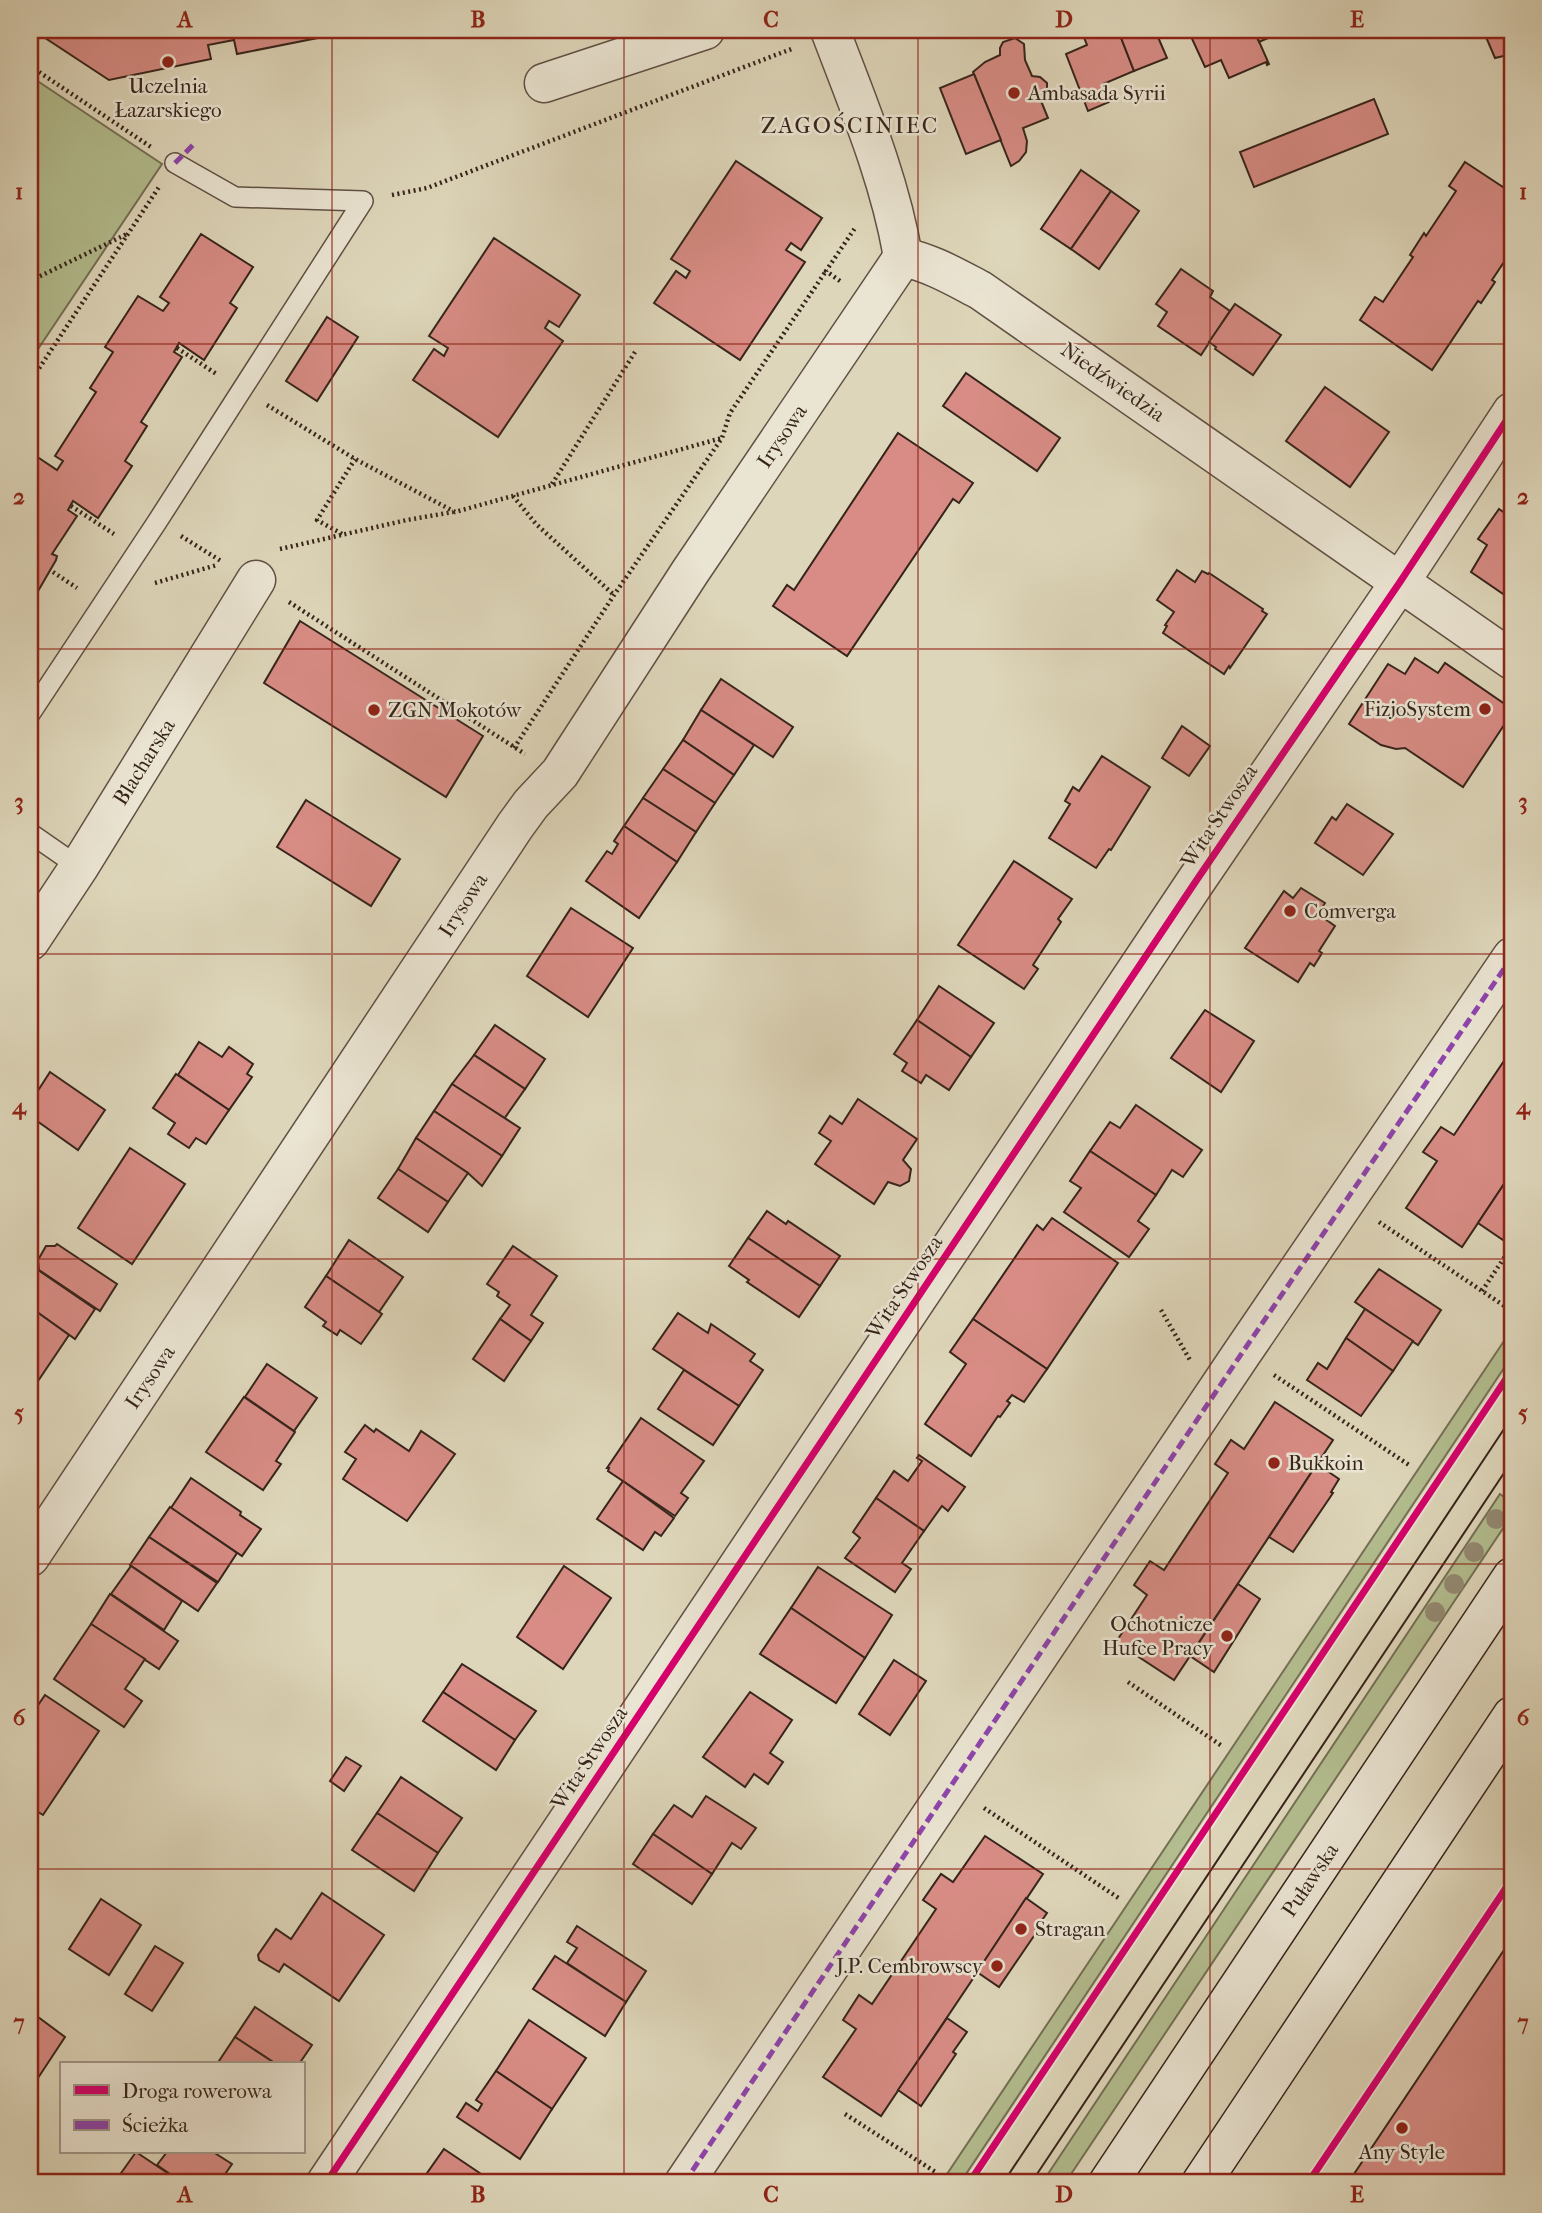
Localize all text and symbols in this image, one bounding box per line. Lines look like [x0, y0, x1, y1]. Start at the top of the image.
text: A [176, 6, 194, 33]
text: B [471, 6, 486, 33]
text: C [763, 6, 779, 33]
text: D [1055, 6, 1073, 33]
text: E [1350, 6, 1364, 33]
marker: Uczelnia Łazarskiego [160, 54, 176, 70]
place label: Uczelnia Łazarskiego [114, 74, 222, 122]
place label: Ambasada Syrii [1027, 81, 1166, 105]
marker: Ambasada Syrii [1006, 85, 1022, 101]
district label: ZAGOŚCINIEC [761, 112, 939, 139]
text: 1 [15, 178, 23, 205]
text: 1 [1519, 178, 1527, 205]
street label: Niedźwiedzia [1056, 337, 1170, 427]
street label: Irysowa [752, 399, 812, 472]
text: 2 [13, 483, 25, 510]
text: 2 [1517, 483, 1529, 510]
place label: FizjoSystem [1364, 697, 1472, 721]
place label: ZGN Mokotów [388, 698, 523, 722]
marker: FizjoSystem [1477, 701, 1493, 717]
marker: ZGN Mokotów [366, 702, 382, 718]
street label: Blacharska [108, 714, 180, 809]
street label: Wita Stwosza [1175, 760, 1262, 873]
text: 3 [14, 788, 24, 815]
text: 3 [1518, 788, 1528, 815]
street label: Irysowa [434, 868, 493, 941]
place label: Comverga [1304, 899, 1396, 923]
marker: Comverga [1282, 903, 1298, 919]
text: 4 [11, 1093, 27, 1120]
text: 4 [1515, 1093, 1531, 1120]
street label: Wita Stwosza [860, 1231, 947, 1344]
street label: Irysowa [120, 1340, 180, 1413]
text: 5 [14, 1399, 24, 1426]
text: 5 [1518, 1399, 1528, 1426]
place label: Bukkoin [1288, 1451, 1364, 1475]
marker: Bukkoin [1266, 1455, 1282, 1471]
place label: Ochotnicze Hufce Pracy [1102, 1612, 1214, 1660]
marker: Ochotnicze Hufce Pracy [1219, 1628, 1235, 1644]
street label: Wita Stwosza [545, 1702, 632, 1815]
text: 6 [13, 1704, 26, 1731]
text: 6 [1517, 1704, 1530, 1731]
street label: Puławska [1277, 1838, 1343, 1921]
place label: Stragan [1035, 1917, 1105, 1941]
marker: Stragan [1013, 1921, 1029, 1937]
place label: J.P. Cembrowscy [834, 1954, 984, 1978]
marker: J.P. Cembrowscy [989, 1958, 1005, 1974]
text: 7 [12, 2009, 25, 2036]
text: 7 [1516, 2009, 1529, 2036]
legend [60, 2062, 304, 2154]
text: Droga rowerowa [122, 2079, 272, 2103]
text: Ścieżka [122, 2113, 189, 2137]
marker: Any Style [1394, 2120, 1410, 2136]
place label: Any Style [1358, 2140, 1445, 2164]
text: A [176, 2181, 194, 2208]
text: B [471, 2181, 486, 2208]
text: C [763, 2181, 779, 2208]
text: D [1055, 2181, 1073, 2208]
text: E [1350, 2181, 1364, 2208]

